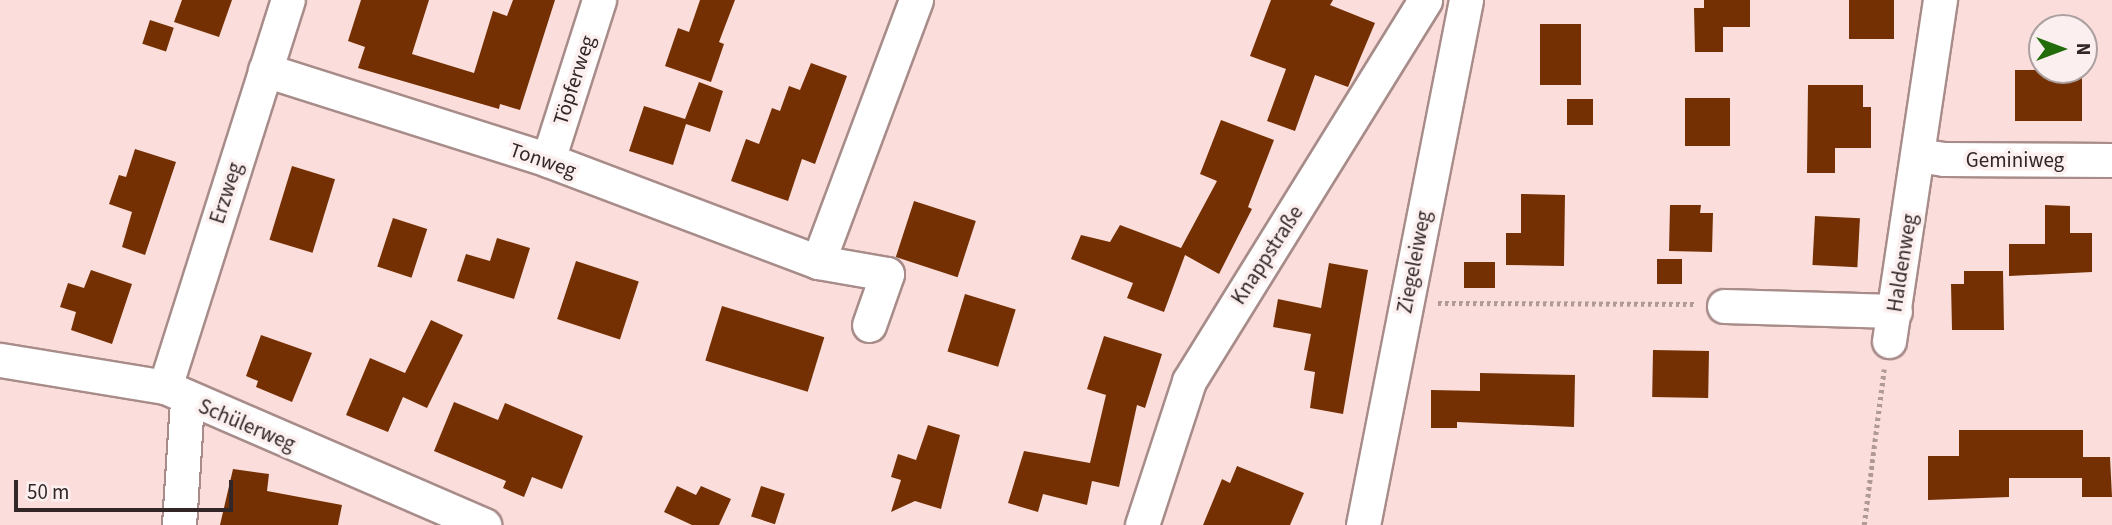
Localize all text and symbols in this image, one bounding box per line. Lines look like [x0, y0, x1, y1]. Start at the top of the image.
north arrow [2028, 14, 2098, 84]
street label: Töpferweg [548, 32, 600, 128]
text: N [2069, 43, 2096, 55]
street label: Tonweg [506, 137, 580, 183]
street label: Geminiweg [1966, 147, 2064, 173]
street label: Erzweg [204, 159, 248, 227]
street label: Knappstraße [1226, 201, 1308, 309]
street label: Ziegeleiweg [1392, 208, 1436, 316]
street label: Haldenweg [1882, 212, 1922, 314]
street label: Schülerweg [195, 393, 299, 457]
scale bar [18, 466, 236, 510]
text: 50 m [27, 477, 69, 507]

